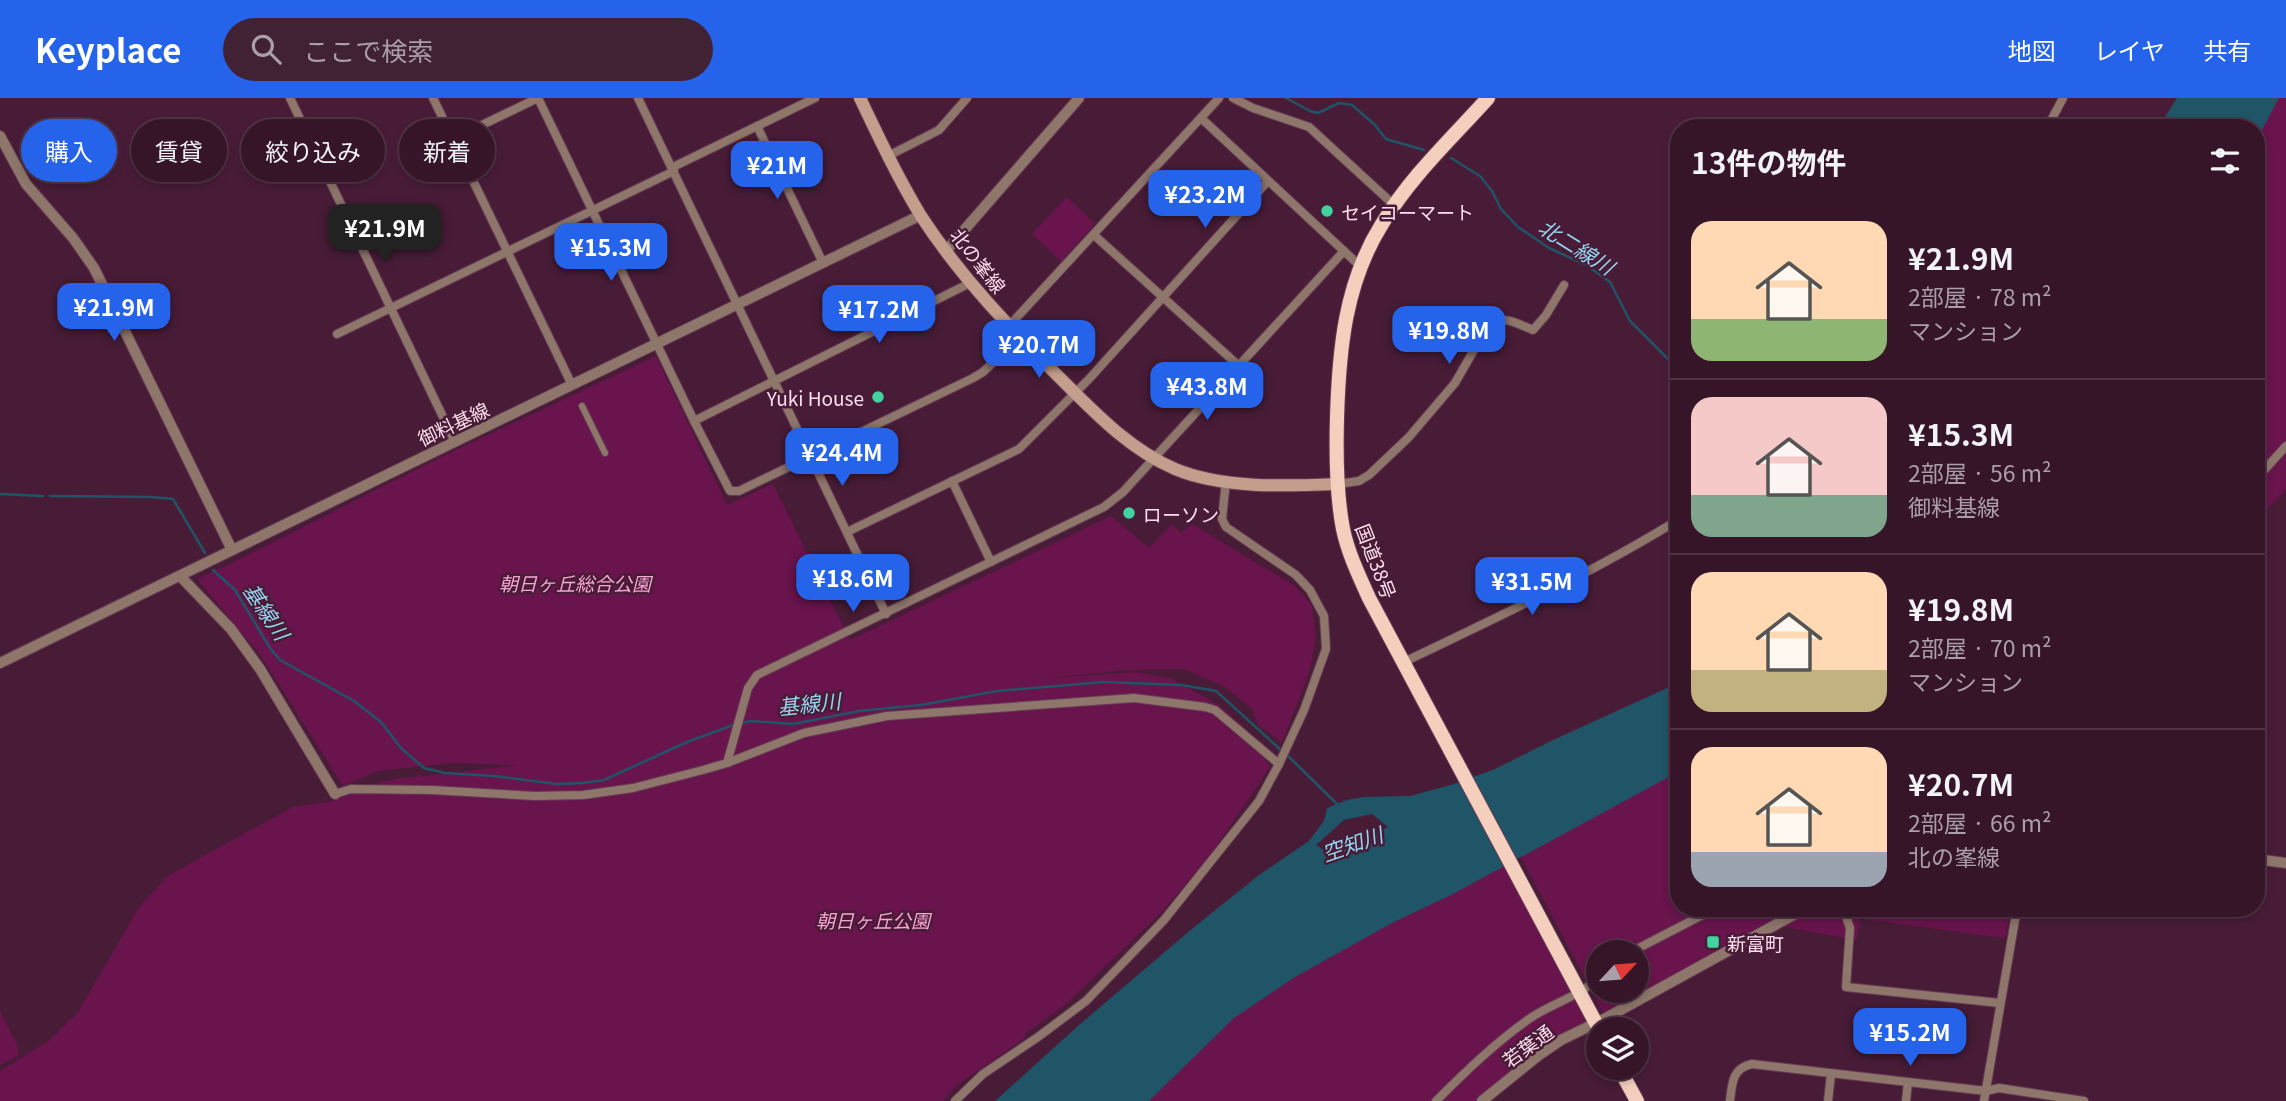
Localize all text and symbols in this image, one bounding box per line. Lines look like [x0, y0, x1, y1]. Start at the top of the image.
search box [223, 18, 713, 81]
text: Keyplace [35, 25, 181, 73]
icon: search [247, 30, 285, 68]
text: ここで検索 [303, 31, 433, 68]
text: 地図 [2008, 32, 2056, 67]
text: レイヤ [2094, 32, 2165, 67]
text: 共有 [2203, 32, 2251, 67]
chip: 購入 [21, 119, 117, 182]
chip: 賃貸 [131, 119, 227, 182]
chip: 絞り込み [241, 119, 385, 182]
chip: 新着 [399, 119, 495, 182]
text: 13件の物件 [1691, 139, 1846, 183]
pin: ¥21M [736, 141, 818, 201]
icon: filters [2206, 142, 2244, 180]
text: ¥21M [747, 147, 807, 181]
pin: ¥23.2M [1148, 170, 1262, 230]
text: ¥23.2M [1164, 176, 1246, 210]
place label: セイコーマート [1341, 198, 1474, 225]
marker: セイコーマート [1319, 203, 1335, 219]
pin: ¥21.9M [328, 204, 442, 264]
text: ¥21.9M [344, 210, 426, 244]
water label: 北二線川 [1533, 211, 1622, 282]
street label: 北の峯線 [945, 222, 1013, 298]
pin: ¥15.3M [554, 223, 668, 283]
text: ¥15.3M [570, 229, 652, 263]
text: ¥21.9M [1908, 235, 2014, 279]
icon: home [1747, 249, 1831, 333]
text: 2部屋 · 78 m² [1908, 279, 2051, 313]
pin: ¥21.9M [57, 284, 171, 343]
pin: ¥17.2M [822, 286, 936, 345]
text: ¥21.9M [73, 289, 155, 323]
text: ¥17.2M [838, 291, 920, 325]
pin: ¥19.8M [1392, 306, 1506, 366]
text: ¥19.8M [1408, 312, 1490, 346]
text: マンション [1908, 313, 2023, 347]
pin: ¥20.7M [982, 320, 1096, 380]
text: ¥20.7M [998, 326, 1080, 360]
pin: ¥43.8M [1150, 362, 1264, 422]
text: ¥43.8M [1166, 368, 1248, 402]
place label: Yuki House [766, 384, 864, 411]
marker: Yuki House [870, 389, 886, 405]
street label: 御料基線 [413, 395, 493, 451]
text: ¥15.3M [1908, 411, 2014, 455]
icon: home [1747, 425, 1831, 509]
pin: ¥24.4M [785, 428, 899, 488]
text: ¥24.4M [801, 434, 883, 468]
text: 2部屋 · 56 m² [1908, 455, 2051, 489]
text: 御料基線 [1908, 489, 2000, 523]
place label: ローソン [1143, 500, 1219, 527]
marker: ローソン [1121, 505, 1137, 521]
street label: 国道38号 [1350, 520, 1404, 602]
pin: ¥18.6M [796, 554, 910, 614]
pin: ¥31.5M [1475, 558, 1589, 617]
text: ¥18.6M [812, 560, 894, 594]
text: ¥31.5M [1491, 563, 1573, 597]
park label: 朝日ヶ丘総合公園 [499, 569, 654, 596]
water label: 基線川 [237, 576, 298, 647]
text: ¥19.8M [1908, 586, 2014, 630]
icon: home [1747, 600, 1831, 684]
text: 2部屋 · 70 m² [1908, 630, 2051, 664]
text: マンション [1908, 664, 2023, 698]
water label: 基線川 [776, 685, 844, 721]
text: ¥20.7M [1908, 761, 2014, 805]
icon: home [1747, 775, 1831, 859]
text: 2部屋 · 66 m² [1908, 805, 2051, 839]
water label: 空知川 [1317, 818, 1389, 867]
text: 北の峯線 [1908, 839, 2000, 873]
park label: 朝日ヶ丘公園 [816, 906, 933, 933]
place label: 新富町 [1727, 929, 1784, 956]
marker: 新富町 [1705, 934, 1721, 950]
north arrow [1586, 940, 1648, 1003]
map controls [1586, 940, 1649, 1080]
pin: ¥15.2M [1853, 1009, 1967, 1068]
text: ¥15.2M [1869, 1014, 1951, 1048]
street label: 若葉通 [1496, 1017, 1558, 1073]
button: layers [1586, 1017, 1649, 1080]

